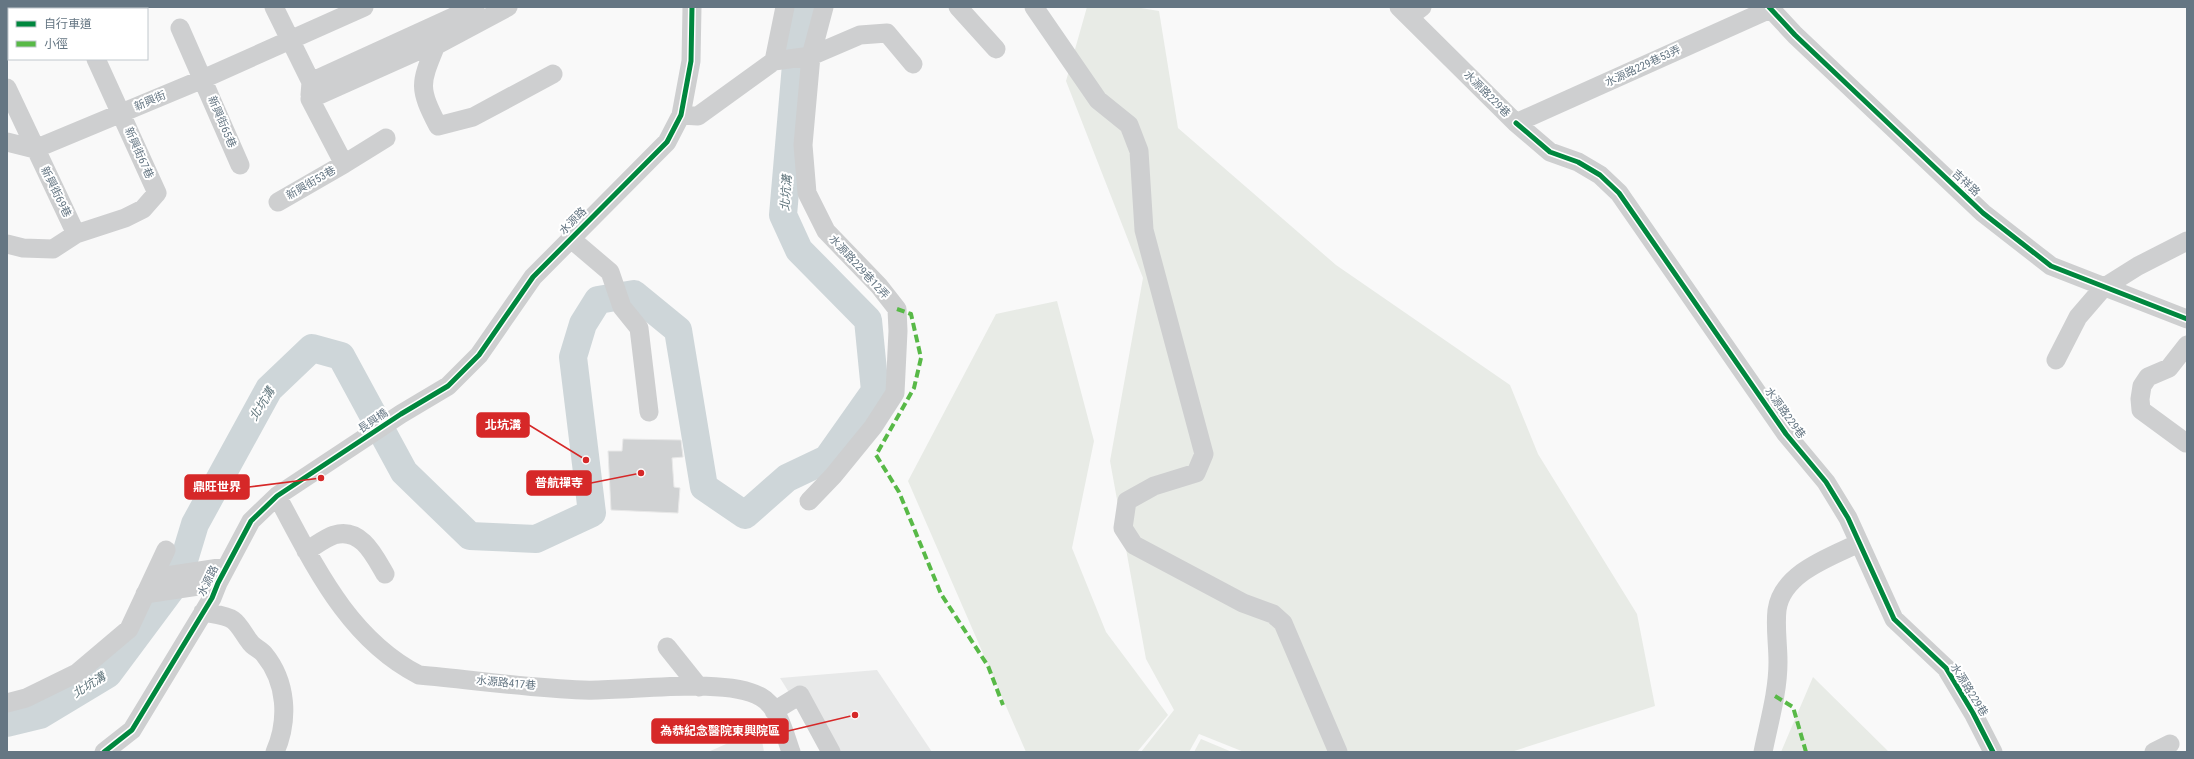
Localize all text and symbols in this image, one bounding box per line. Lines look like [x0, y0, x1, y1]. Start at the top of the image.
legend [8, 8, 148, 60]
text: 自行車道 [44, 17, 92, 31]
text: 小徑 [44, 37, 68, 51]
street label: 水源路229巷53弄 [1603, 43, 1683, 89]
street label: 水源路229巷 [1461, 68, 1513, 120]
street label: 新興街 [132, 89, 168, 113]
street label: 新興街65巷 [205, 94, 239, 150]
street label: 新興街67巷 [122, 125, 156, 181]
street label: 新興街69巷 [38, 164, 74, 220]
street label: 新興街53巷 [284, 164, 338, 202]
street label: 吉祥路 [1949, 167, 1983, 199]
water label: 北坑溝 [778, 173, 794, 211]
street label: 水源路 [557, 205, 589, 237]
street label: 水源路229巷12弄 [826, 233, 892, 301]
water label: 北坑溝 [247, 383, 279, 423]
street label: 水源路229巷 [1762, 385, 1808, 441]
street label: 長興橋 [356, 406, 390, 436]
callout: 北坑溝 [477, 413, 529, 437]
text: 北坑溝 [485, 418, 521, 432]
callout: 普航禪寺 [527, 471, 591, 495]
callout: 鼎旺世界 [185, 475, 249, 499]
text: 普航禪寺 [535, 476, 583, 490]
text: 鼎旺世界 [193, 480, 241, 494]
street label: 水源路 [195, 563, 221, 599]
street label: 水源路229巷 [1948, 661, 1990, 719]
water label: 北坑溝 [70, 668, 110, 700]
street label: 水源路417巷 [475, 674, 537, 692]
callout: 為恭紀念醫院東興院區 [652, 719, 788, 743]
text: 為恭紀念醫院東興院區 [660, 724, 780, 738]

